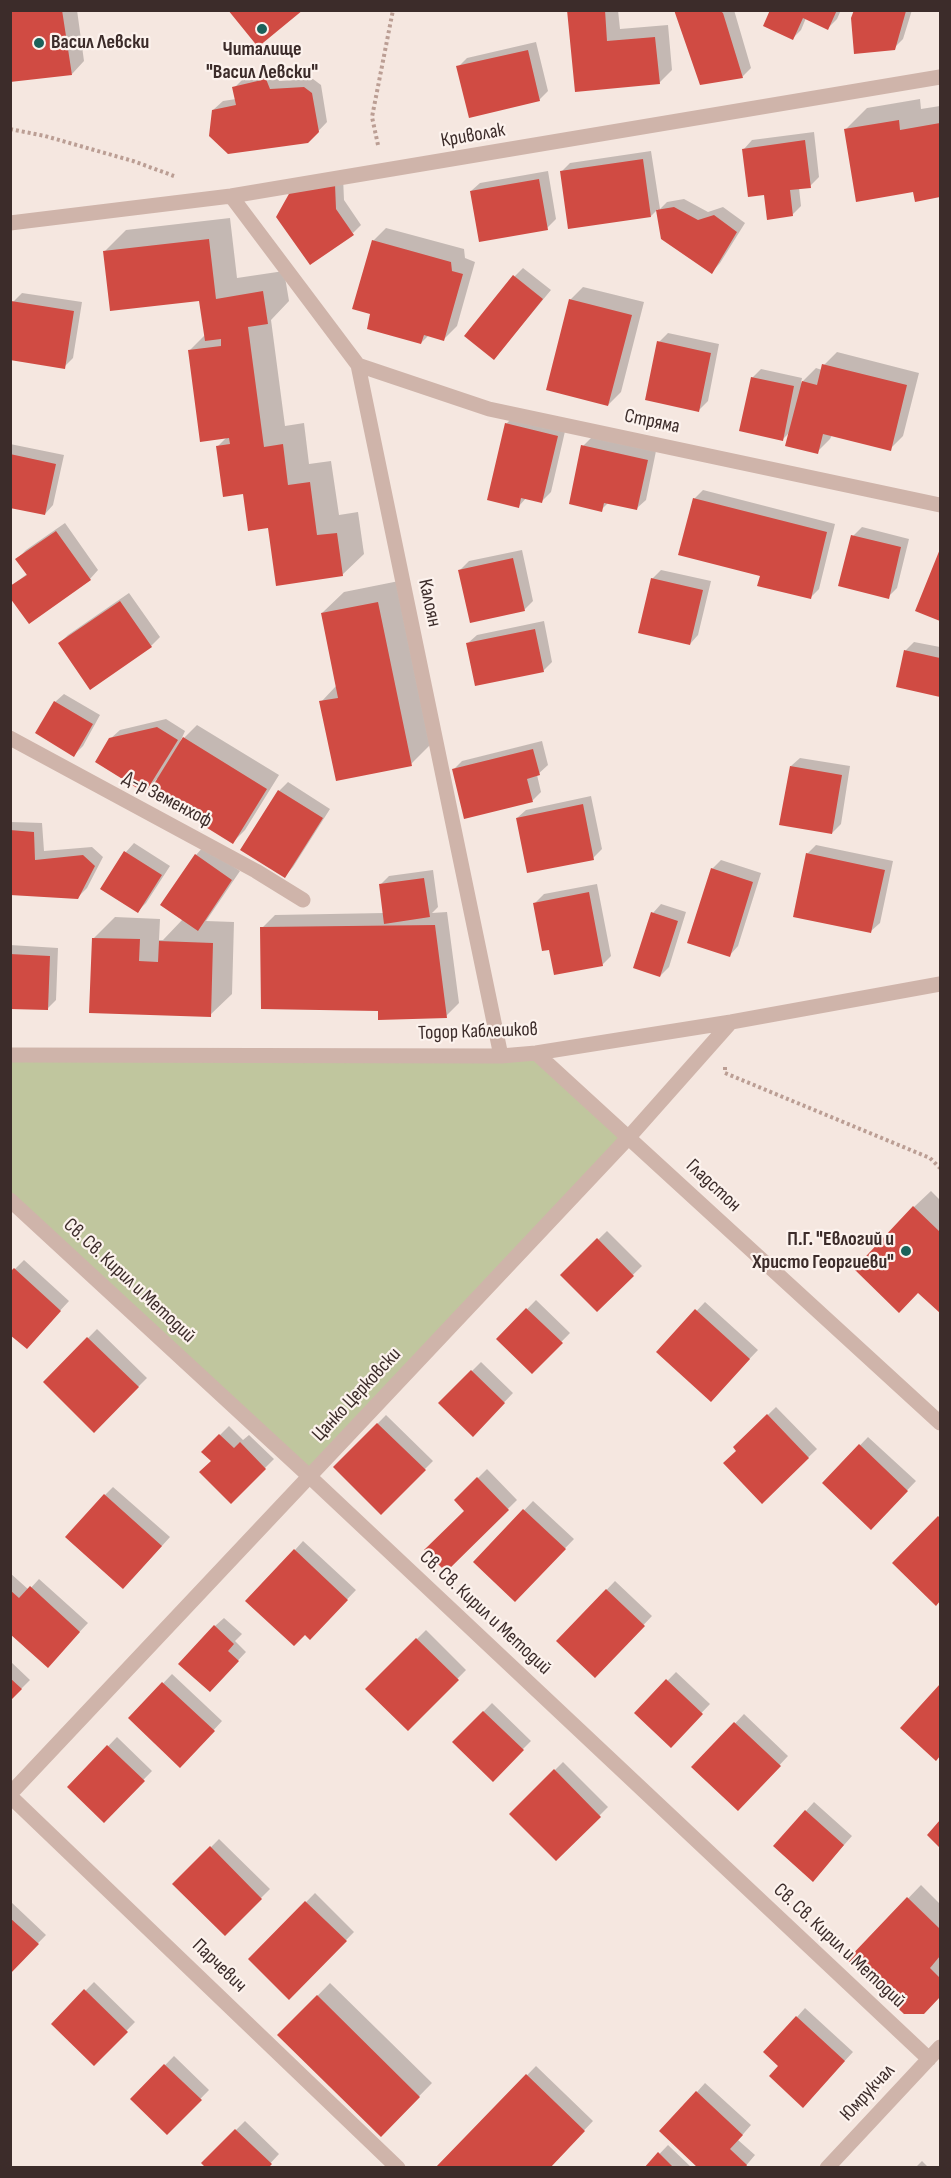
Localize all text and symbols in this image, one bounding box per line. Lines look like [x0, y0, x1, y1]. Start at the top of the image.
marker: Читалище "Васил Левски" [255, 22, 269, 36]
place label: Васил Левски [51, 31, 149, 55]
marker: Васил Левски [32, 36, 46, 50]
place label: Читалище "Васил Левски" [206, 38, 318, 85]
street label: Криволак [439, 119, 507, 153]
street label: Стряма [622, 404, 682, 440]
street label: Калоян [412, 577, 446, 629]
street label: Д-р Земенхоф [118, 766, 216, 834]
street label: Тодор Каблешков [418, 1018, 538, 1046]
street label: Гладстон [680, 1154, 746, 1218]
street label: Св. Св. Кирил и Методий [58, 1214, 200, 1348]
place label: П.Г. "Евлогий и Христо Георгиеви" [752, 1228, 894, 1275]
marker: П.Г. "Евлогий и Христо Георгиеви" [899, 1244, 913, 1258]
street label: Цанко Церковски [308, 1343, 406, 1447]
street label: Св. Св. Кирил и Методий [414, 1546, 556, 1680]
street label: Св. Св. Кирил и Методий [768, 1879, 910, 2013]
street label: Парчевич [187, 1934, 251, 1998]
street label: Юмрукчал [836, 2059, 900, 2127]

